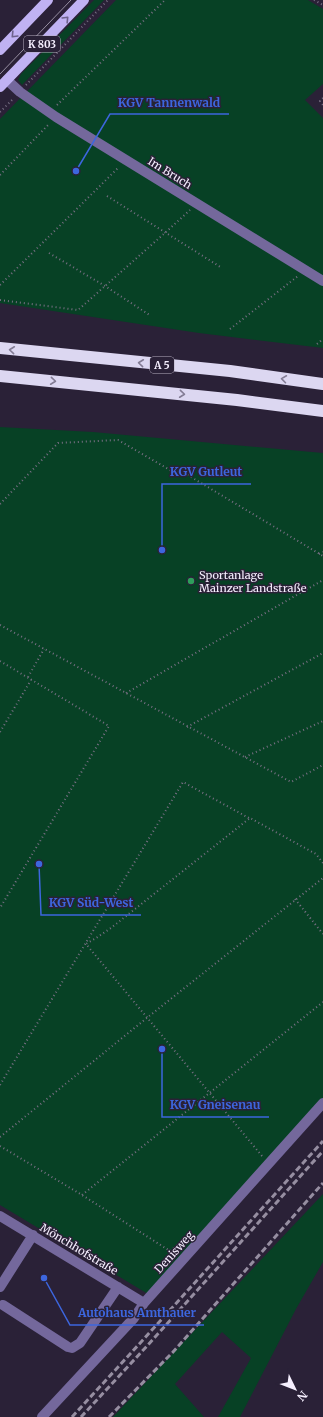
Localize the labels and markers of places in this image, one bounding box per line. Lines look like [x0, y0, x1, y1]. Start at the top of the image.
callout: KGV Tannenwald [110, 90, 229, 114]
callout: KGV Gutleut [162, 460, 251, 484]
place label: Sportanlage Mainzer Landstraße [199, 568, 307, 595]
marker: Sportanlage Mainzer Landstraße [186, 576, 196, 586]
callout: KGV Süd-West [41, 891, 141, 915]
callout: KGV Gneisenau [162, 1093, 269, 1117]
callout: Autohaus Amthauer [70, 1301, 204, 1325]

